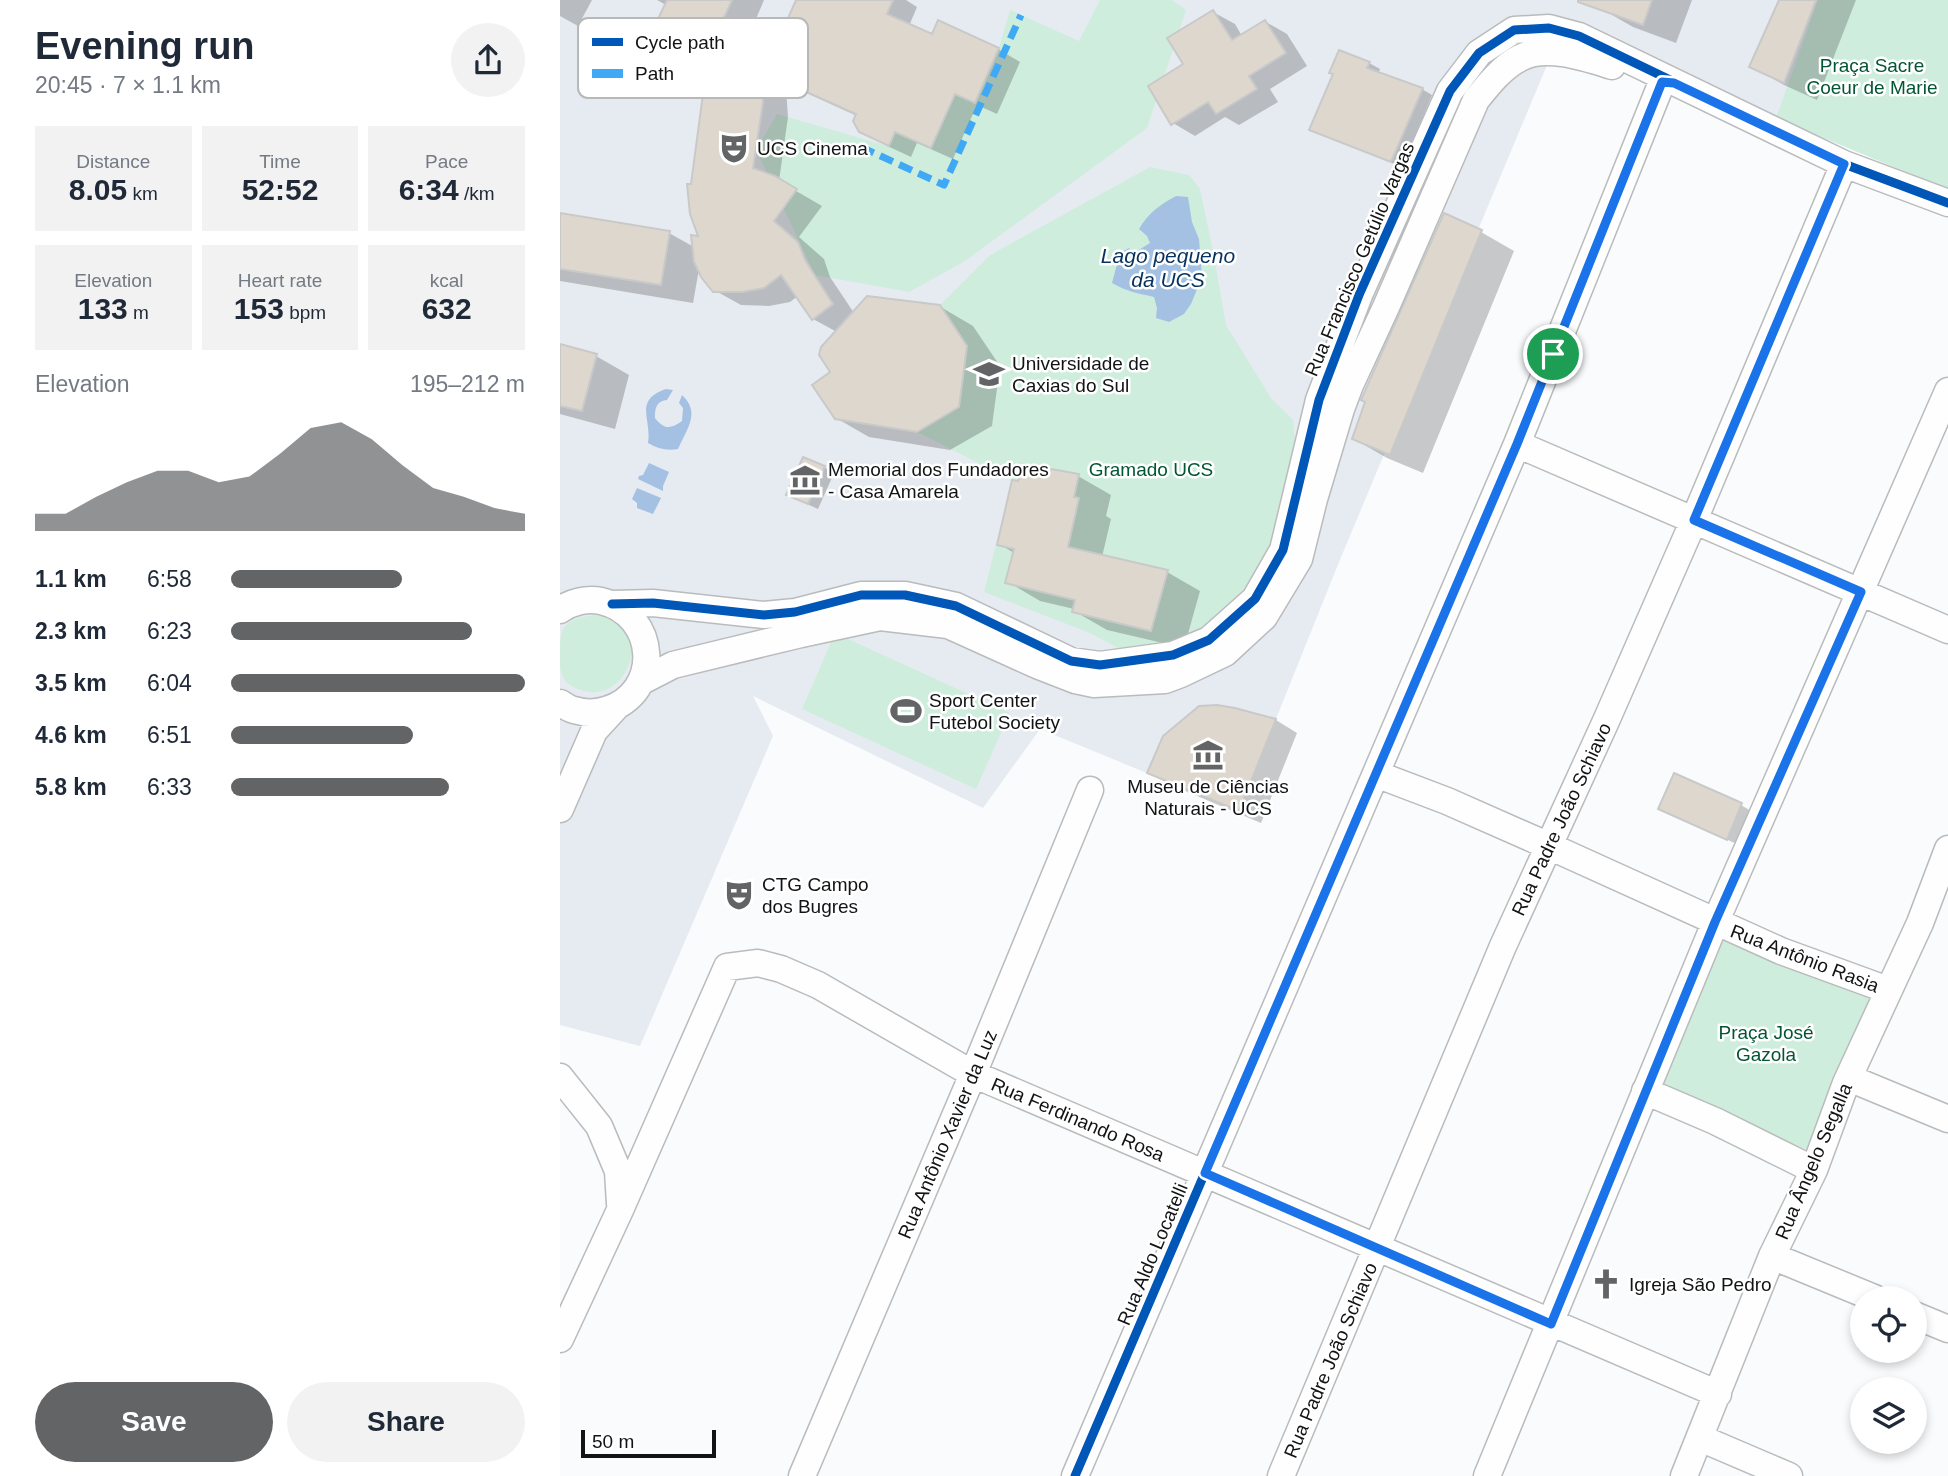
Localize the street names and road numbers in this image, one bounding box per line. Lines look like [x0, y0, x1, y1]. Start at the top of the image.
street label: Rua Francisco Getúlio Vargas [1301, 139, 1418, 379]
street label: Rua Padre João Schiavo [1508, 720, 1615, 919]
street label: Rua Antônio Rasia [1728, 920, 1882, 997]
street label: Rua Antônio Xavier da Luz [894, 1027, 1001, 1242]
street label: Rua Ferdinando Rosa [988, 1073, 1168, 1166]
street label: Rua Ângelo Segalla [1771, 1079, 1856, 1243]
street label: Rua Aldo Locatelli [1113, 1180, 1192, 1328]
street label: Rua Padre João Schiavo [1280, 1259, 1381, 1461]

